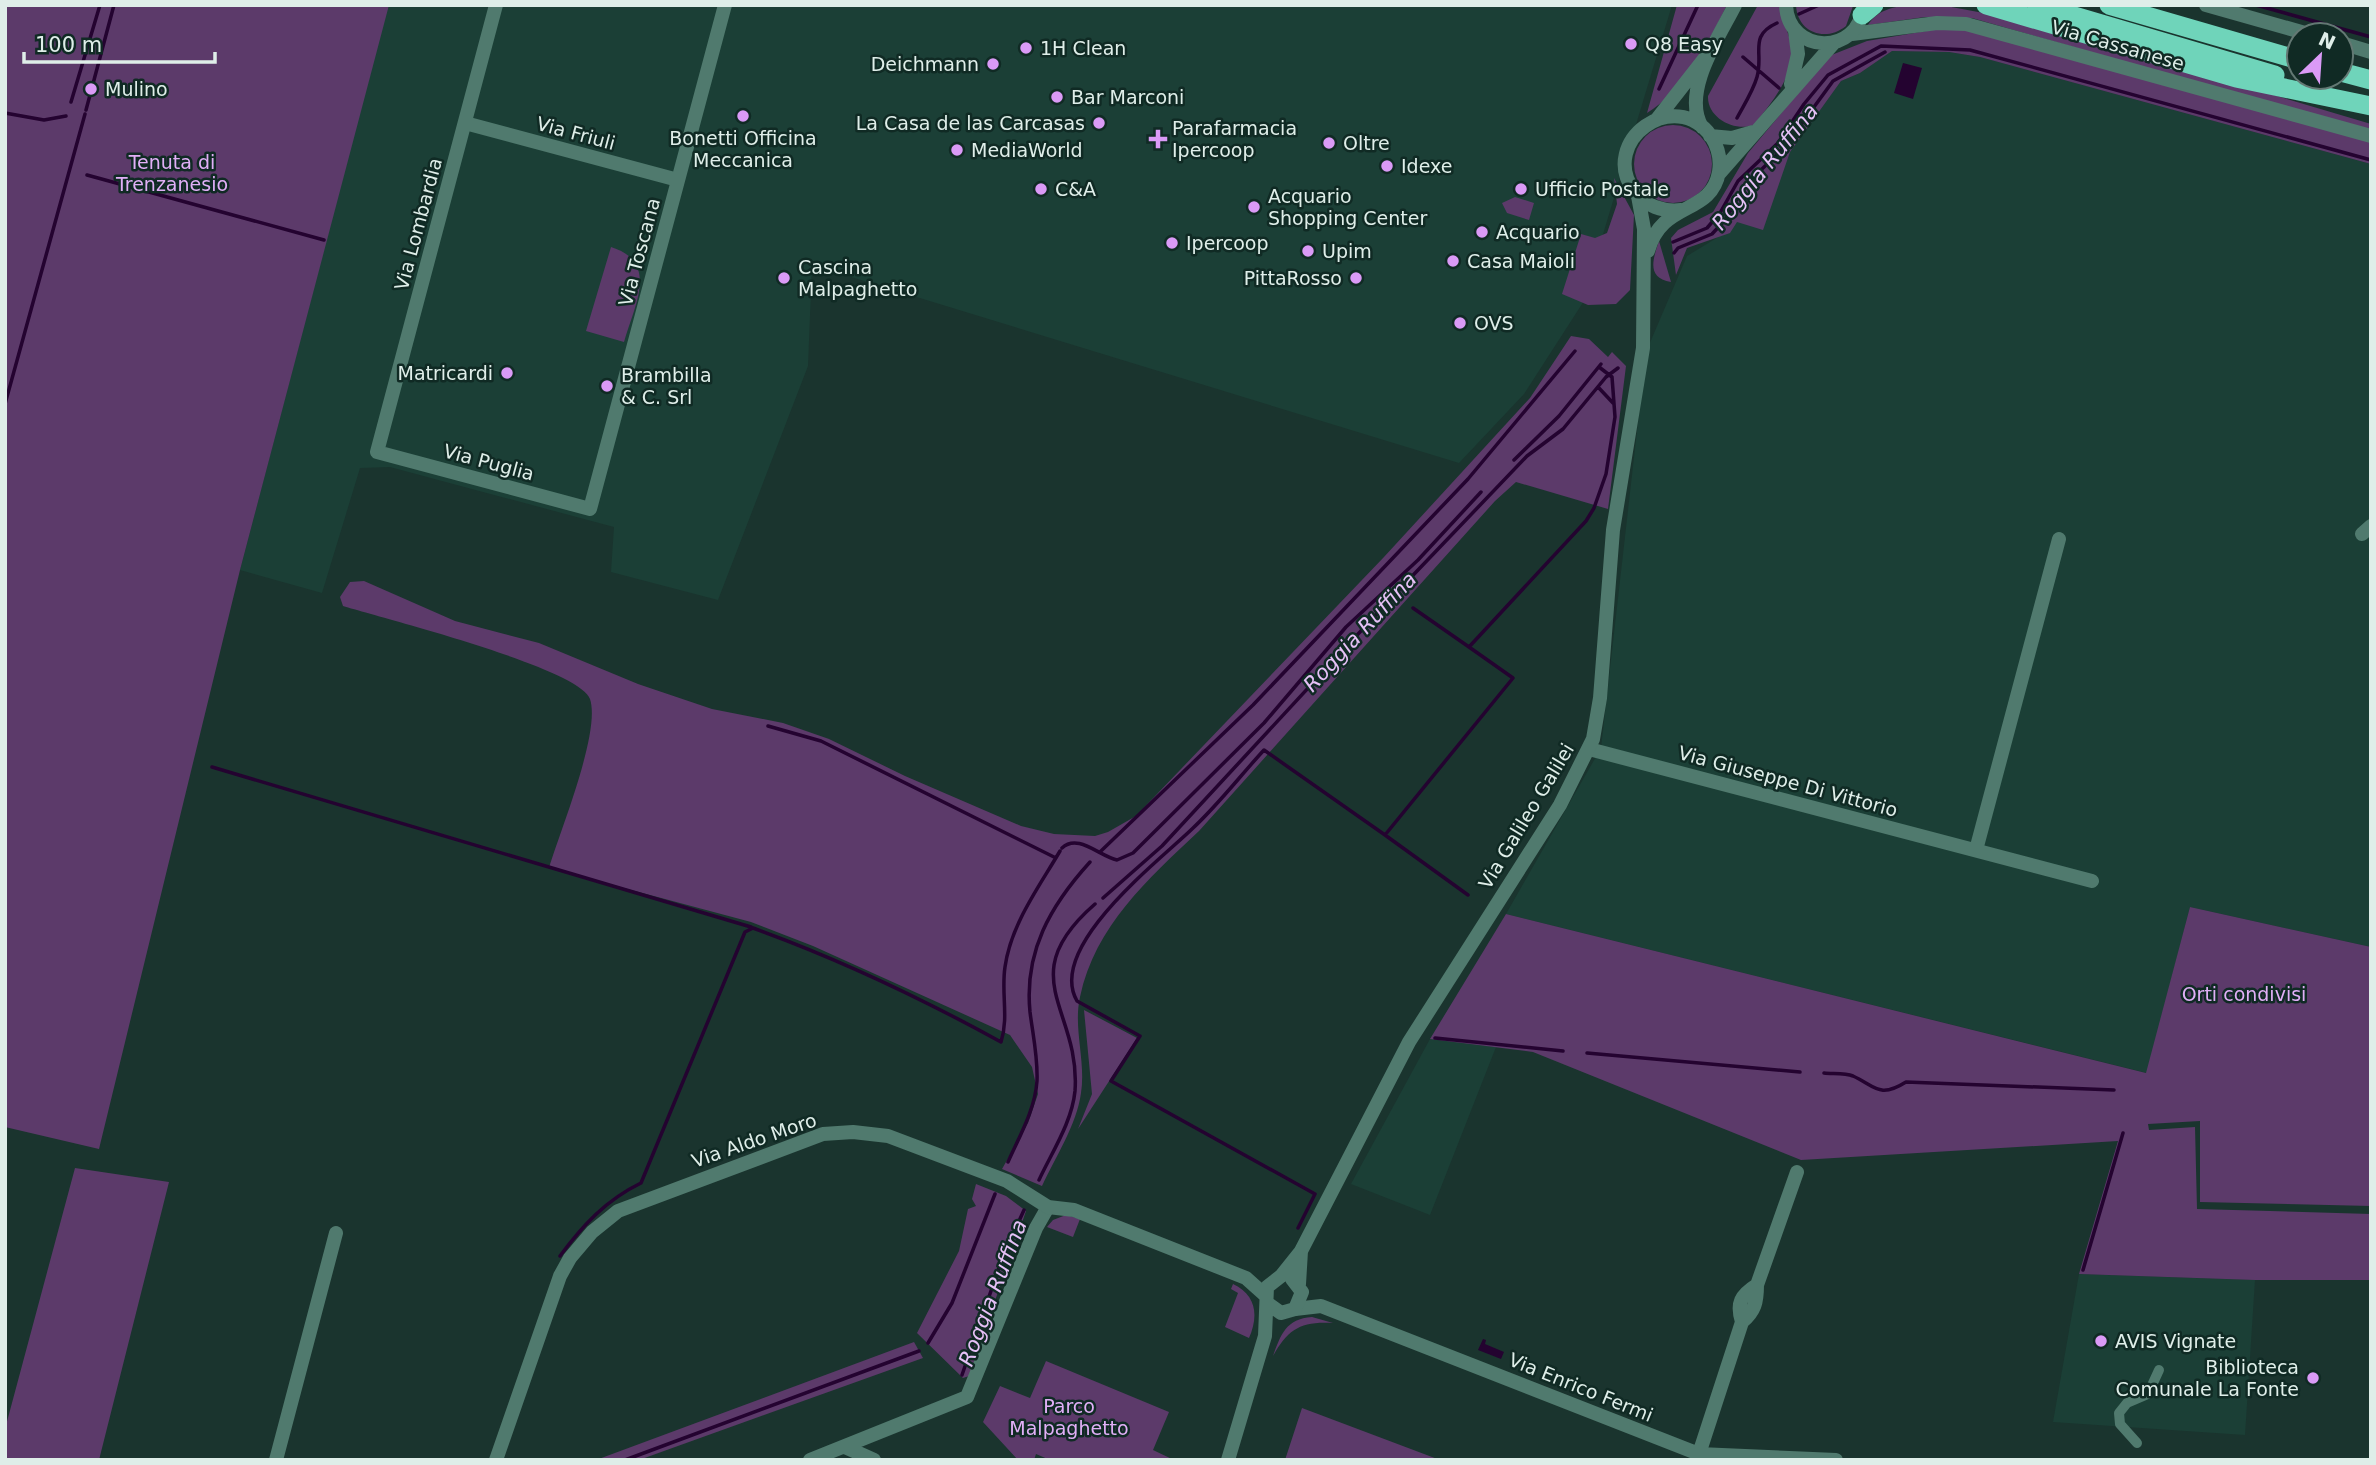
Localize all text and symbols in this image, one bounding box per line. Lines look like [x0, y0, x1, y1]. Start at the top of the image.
street label: Via Cassanese [2049, 16, 2187, 74]
scale bar [24, 21, 215, 65]
north arrow [2285, 21, 2355, 91]
text: N [2315, 27, 2339, 54]
text: 100 m [35, 33, 102, 57]
place label: Q8 Easy [1645, 33, 1723, 55]
marker: Q8 Easy [1623, 36, 1639, 52]
place label: 1H Clean [1040, 37, 1126, 59]
marker: 1H Clean [1018, 40, 1034, 56]
place label: Deichmann [871, 53, 979, 75]
marker: Deichmann [985, 56, 1001, 72]
place label: Mulino [105, 78, 168, 100]
marker: Mulino [83, 81, 99, 97]
place label: Bar Marconi [1071, 86, 1184, 108]
marker: Bar Marconi [1049, 89, 1065, 105]
water label: Roggia Ruffina [1707, 99, 1823, 235]
marker: Bonetti Officina Meccanica [735, 108, 751, 124]
street label: Via Friuli [534, 112, 618, 154]
place label: La Casa de las Carcasas [856, 112, 1085, 134]
marker: La Casa de las Carcasas [1091, 115, 1107, 131]
place label: Parafarmacia Ipercoop [1172, 117, 1297, 161]
place label: Bonetti Officina Meccanica [669, 127, 817, 171]
marker: Parafarmacia Ipercoop [1150, 131, 1166, 147]
place label: Oltre [1343, 132, 1390, 154]
marker: Oltre [1321, 135, 1337, 151]
place label: MediaWorld [971, 139, 1083, 161]
marker: MediaWorld [949, 142, 965, 158]
park label: Tenuta di Trenzanesio [115, 151, 228, 195]
street label: Via Lombardia [390, 155, 446, 293]
place label: Idexe [1401, 155, 1452, 177]
marker: Idexe [1379, 158, 1395, 174]
place label: C&A [1055, 178, 1096, 200]
place label: Ufficio Postale [1535, 178, 1669, 200]
marker: C&A [1033, 181, 1049, 197]
marker: Ufficio Postale [1513, 181, 1529, 197]
place label: Acquario Shopping Center [1268, 185, 1427, 229]
street label: Via Toscana [614, 195, 664, 309]
marker: Acquario Shopping Center [1246, 199, 1262, 215]
place label: Acquario [1496, 221, 1580, 243]
marker: Acquario [1474, 224, 1490, 240]
place label: Ipercoop [1186, 232, 1269, 254]
marker: Ipercoop [1164, 235, 1180, 251]
place label: Upim [1322, 240, 1372, 262]
marker: Upim [1300, 243, 1316, 259]
place label: Casa Maioli [1467, 250, 1575, 272]
marker: Casa Maioli [1445, 253, 1461, 269]
place label: Cascina Malpaghetto [798, 256, 917, 300]
place label: PittaRosso [1244, 267, 1342, 289]
marker: Cascina Malpaghetto [776, 270, 792, 286]
marker: PittaRosso [1348, 270, 1364, 286]
place label: OVS [1474, 312, 1514, 334]
marker: OVS [1452, 315, 1468, 331]
place label: Matricardi [398, 362, 493, 384]
place label: Brambilla & C. Srl [621, 364, 712, 408]
marker: Matricardi [499, 365, 515, 381]
marker: Brambilla & C. Srl [599, 378, 615, 394]
street label: Via Puglia [441, 439, 537, 485]
water label: Roggia Ruffina [1299, 567, 1421, 697]
street label: Via Galileo Galilei [1474, 739, 1578, 893]
street label: Via Giuseppe Di Vittorio [1676, 741, 1900, 821]
park label: Orti condivisi [2182, 983, 2306, 1005]
street label: Via Aldo Moro [689, 1108, 819, 1172]
water label: Roggia Ruffina [954, 1217, 1032, 1369]
place label: AVIS Vignate [2115, 1330, 2236, 1352]
marker: AVIS Vignate [2093, 1333, 2109, 1349]
street label: Via Enrico Fermi [1506, 1348, 1656, 1426]
place label: Biblioteca Comunale La Fonte [2116, 1356, 2299, 1400]
marker: Biblioteca Comunale La Fonte [2305, 1370, 2321, 1386]
park label: Parco Malpaghetto [1009, 1395, 1129, 1439]

